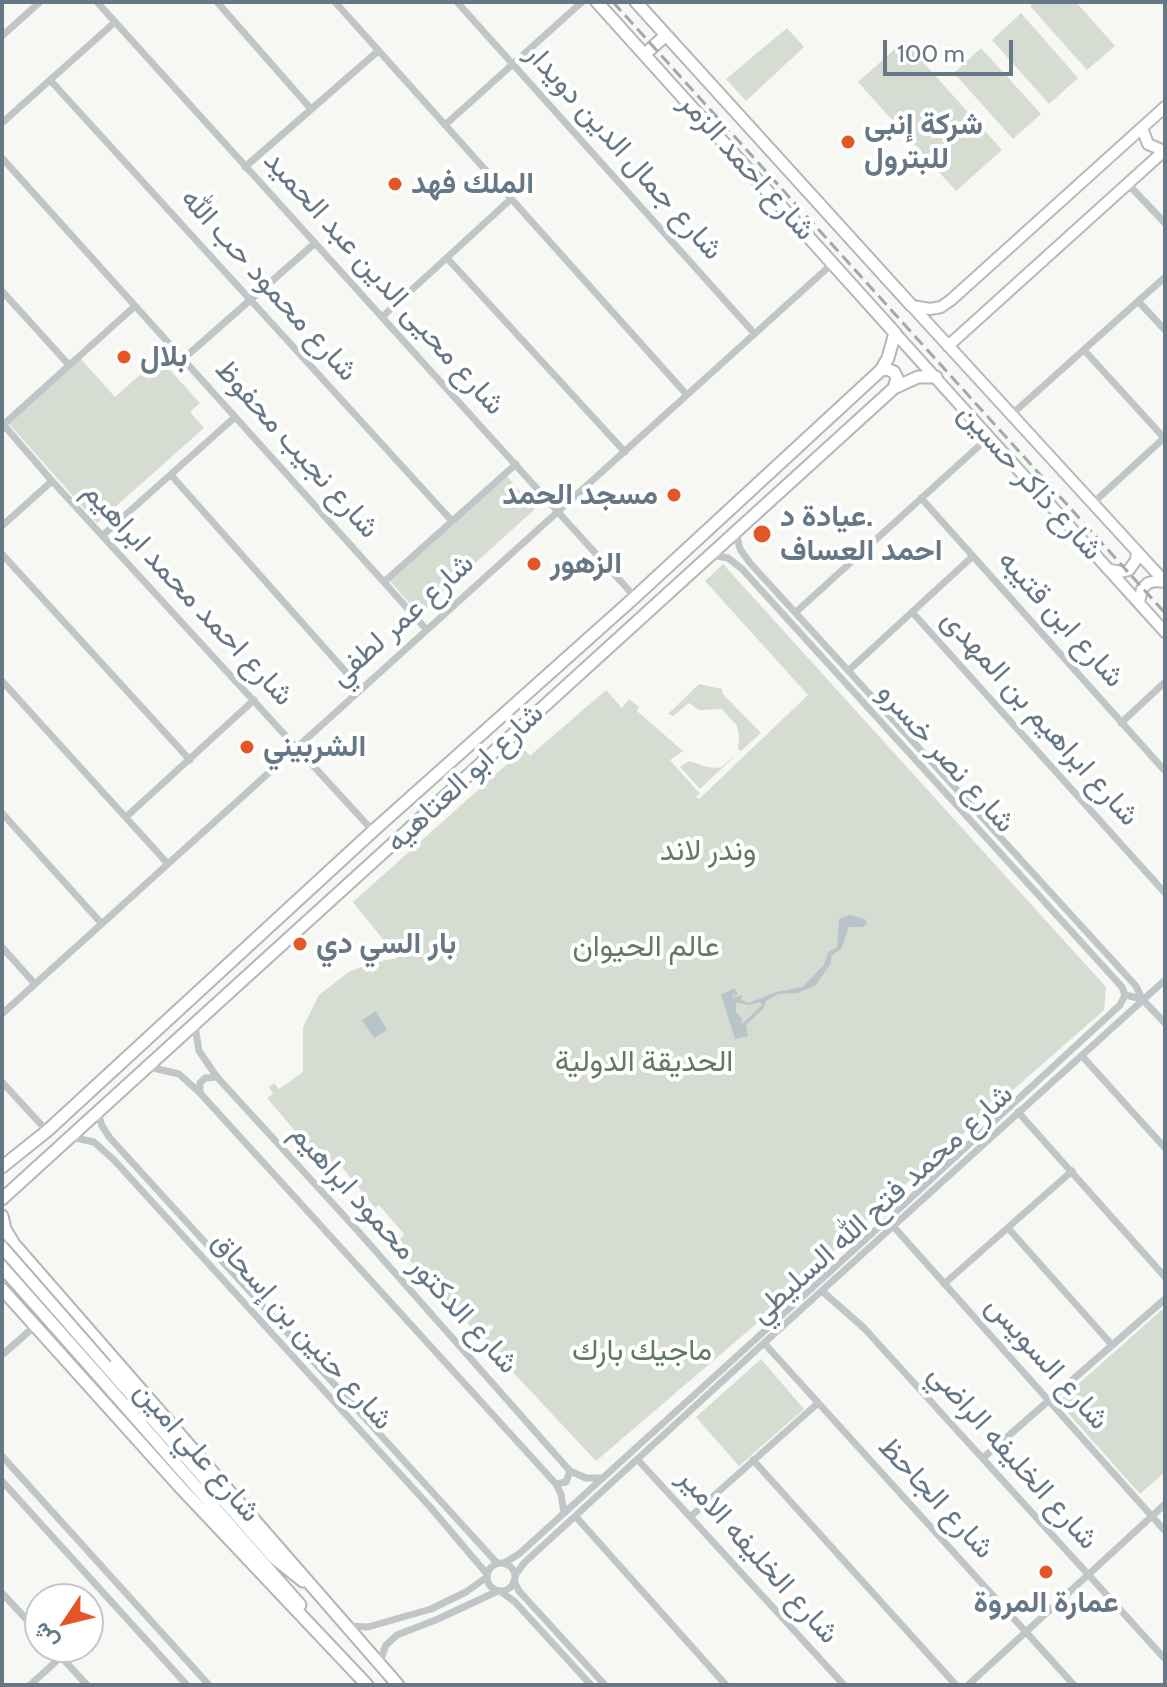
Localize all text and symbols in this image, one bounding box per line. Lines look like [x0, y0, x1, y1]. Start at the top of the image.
scale bar [887, 24, 1017, 74]
street label: شارع جمال الدين دويدار [517, 36, 731, 268]
text: 100 m [897, 39, 965, 68]
street label: شارع احمد الزمر [671, 86, 823, 248]
place label: شركة إنبى للبترول [864, 107, 983, 178]
marker: شركة إنبى للبترول [839, 133, 857, 151]
street label: شارع محيى الدين عبد الحميد [256, 143, 512, 423]
place label: الملك فهد [411, 166, 534, 202]
marker: الملك فهد [386, 175, 404, 193]
street label: شارع محمود حب الله [173, 181, 365, 389]
place label: بلال [140, 339, 187, 375]
marker: بلال [115, 348, 133, 366]
street label: شارع نجيب محفوظ [207, 352, 387, 546]
street label: شارع ذاكر حسين [950, 396, 1110, 568]
street label: شارع احمد محمد ابراهيم [75, 474, 301, 714]
place label: مسجد الحمد [502, 477, 658, 513]
marker: مسجد الحمد [665, 486, 683, 504]
place label: عيادة د. احمد العساف [780, 499, 943, 570]
marker: عيادة د. احمد العساف [751, 523, 773, 545]
street label: شارع ابن قتيبه [990, 543, 1132, 695]
street label: شارع عمر لطفي [322, 546, 482, 694]
place label: الزهور [550, 546, 622, 582]
marker: الزهور [525, 555, 543, 573]
street label: شارع ابراهيم بن المهدى [933, 602, 1147, 834]
street label: شارع نصر خسرو [869, 675, 1023, 841]
street label: شارع ابو العتاهيه [379, 696, 551, 860]
place label: الشربيني [263, 729, 366, 765]
marker: الشربيني [238, 738, 256, 756]
park label: وندر لاند [660, 833, 756, 869]
place label: بار السي دي [316, 926, 456, 962]
park label: عالم الحيوان [572, 929, 720, 965]
marker: بار السي دي [291, 935, 309, 953]
park label: الحديقة الدولية [555, 1044, 733, 1080]
street label: شارع محمد فتح الله السليطي [743, 1077, 1021, 1331]
street label: شارع الدكتور محمود ابراهيم [282, 1117, 526, 1381]
street label: شارع حنين بن إسحاق [203, 1224, 401, 1438]
street label: شارع السويس [977, 1289, 1117, 1437]
park label: ماجيك بارك [572, 1333, 712, 1369]
street label: شارع الخليفه الراضي [920, 1357, 1106, 1557]
street label: شارع علي امين [126, 1374, 268, 1530]
street label: شارع الجاحظ [870, 1429, 1002, 1567]
street label: شارع الخليفه الامير [670, 1461, 846, 1651]
marker: عمارة المروة [1037, 1563, 1055, 1581]
north arrow [24, 1583, 104, 1663]
place label: عمارة المروة [973, 1585, 1119, 1621]
text: ش [27, 1617, 64, 1654]

